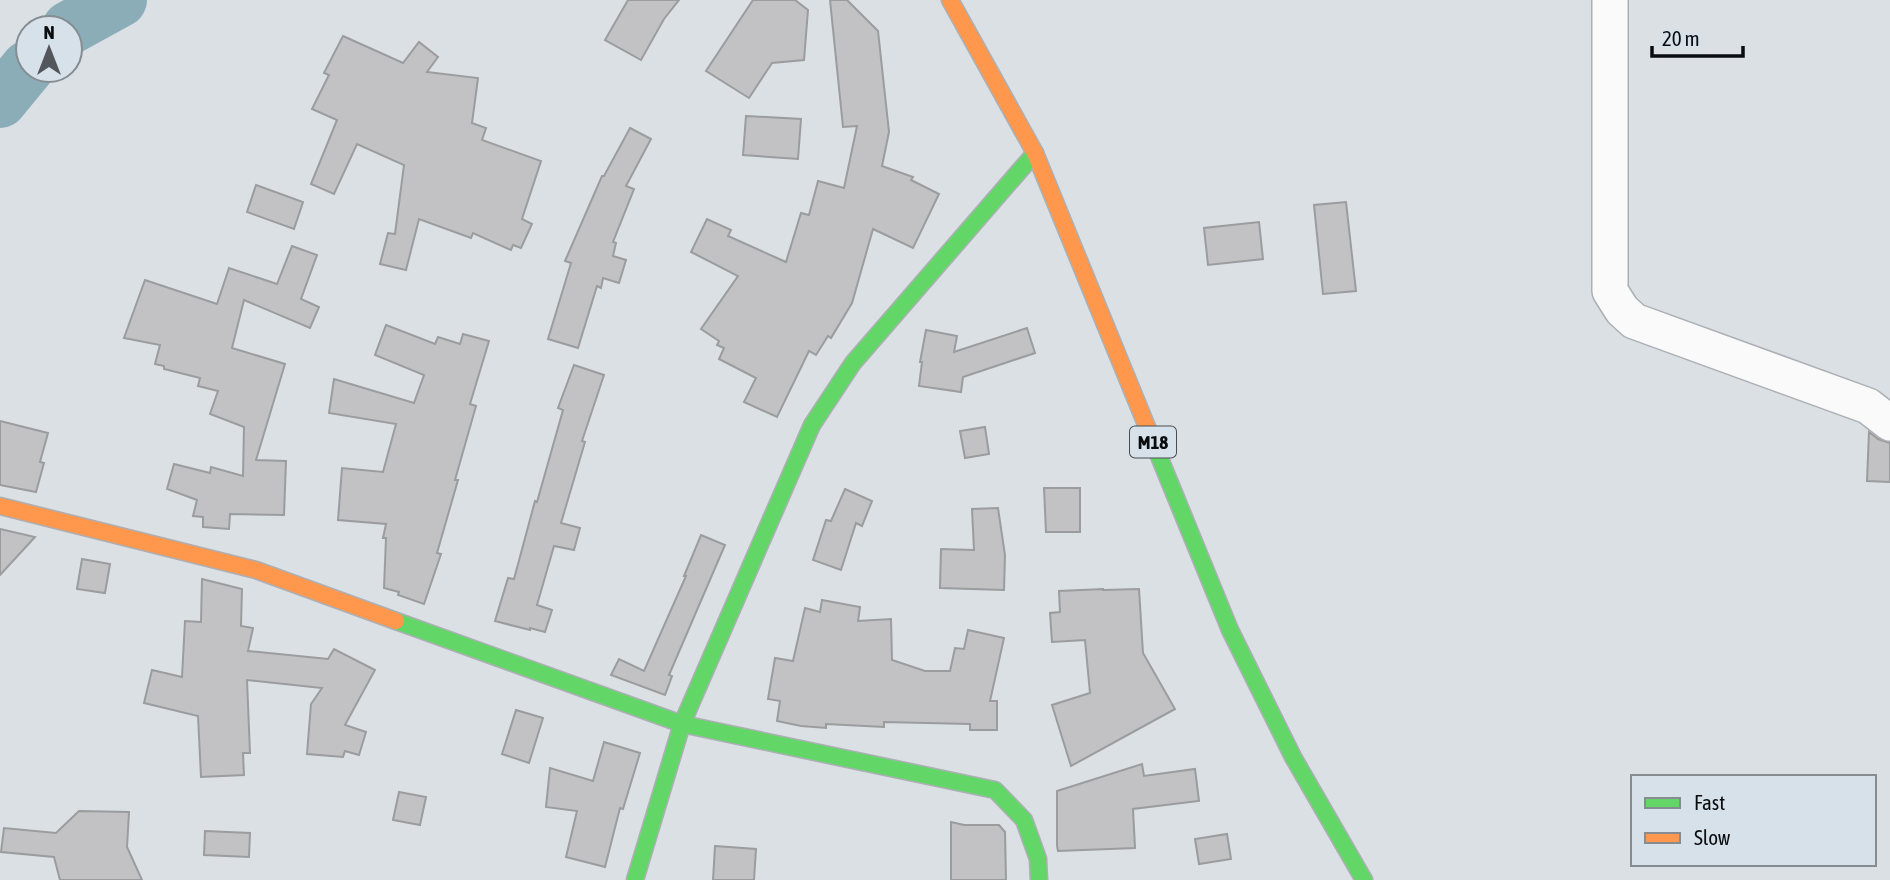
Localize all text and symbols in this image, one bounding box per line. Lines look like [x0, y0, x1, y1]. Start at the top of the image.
north arrow [14, 14, 84, 84]
scale bar [1652, 14, 1743, 58]
text: N [43, 21, 55, 43]
text: 20 m [1662, 26, 1700, 50]
road number: M18 [1130, 426, 1176, 458]
legend [1631, 775, 1876, 866]
text: Fast [1694, 790, 1725, 814]
text: Slow [1694, 825, 1731, 849]

